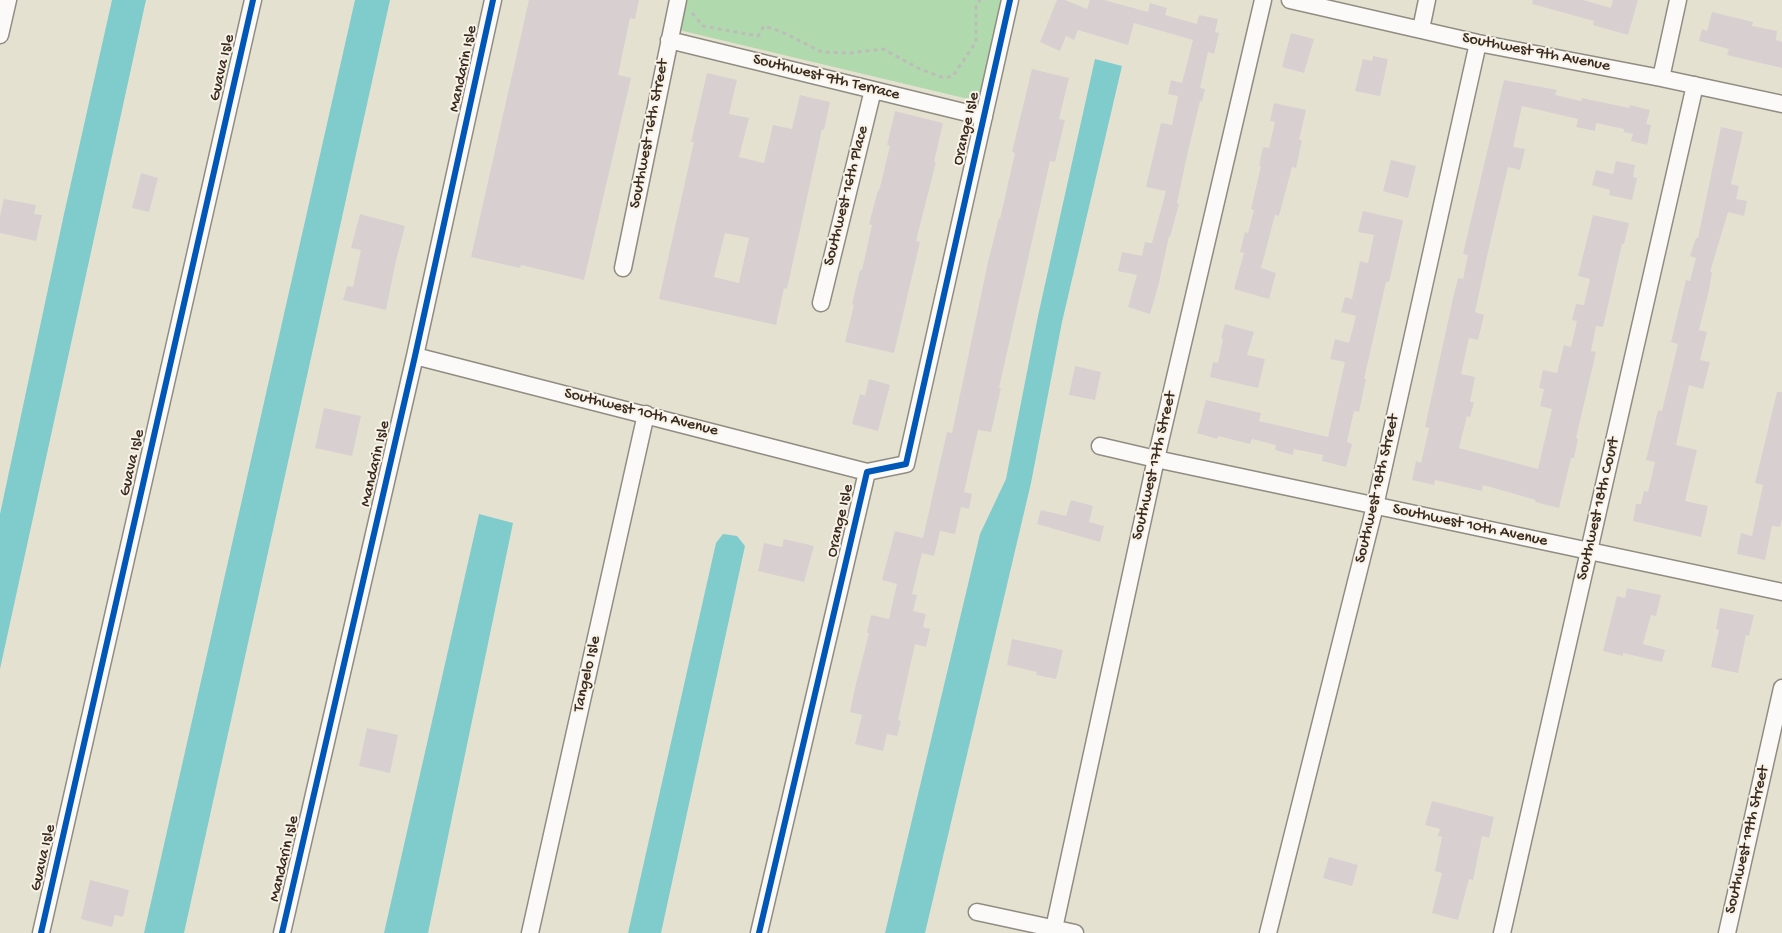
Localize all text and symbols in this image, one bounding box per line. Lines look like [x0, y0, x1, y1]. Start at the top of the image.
street label: Mandarin Isle [445, 24, 483, 114]
street label: Southwest 9th Avenue [1460, 29, 1612, 77]
street label: Guava Isle [206, 33, 240, 103]
street label: Southwest 9th Terrace [751, 50, 901, 106]
street label: Southwest 16th Street [626, 58, 674, 210]
street label: Orange Isle [949, 91, 985, 167]
street label: Southwest 16th Place [820, 124, 874, 268]
street label: Southwest 10th Avenue [562, 385, 720, 441]
street label: Southwest 17th Street [1129, 390, 1181, 542]
street label: Southwest 18th Street [1352, 413, 1404, 565]
street label: Mandarin Isle [357, 419, 395, 509]
street label: Guava Isle [116, 428, 150, 498]
street label: Southwest 18th Court [1573, 436, 1625, 582]
street label: Orange Isle [823, 483, 859, 559]
street label: Southwest 10th Avenue [1391, 500, 1549, 552]
street label: Tangelo Isle [570, 634, 606, 714]
street label: Southwest 19th Street [1722, 764, 1774, 916]
street label: Mandarin Isle [266, 814, 304, 904]
street label: Guava Isle [27, 823, 61, 893]

